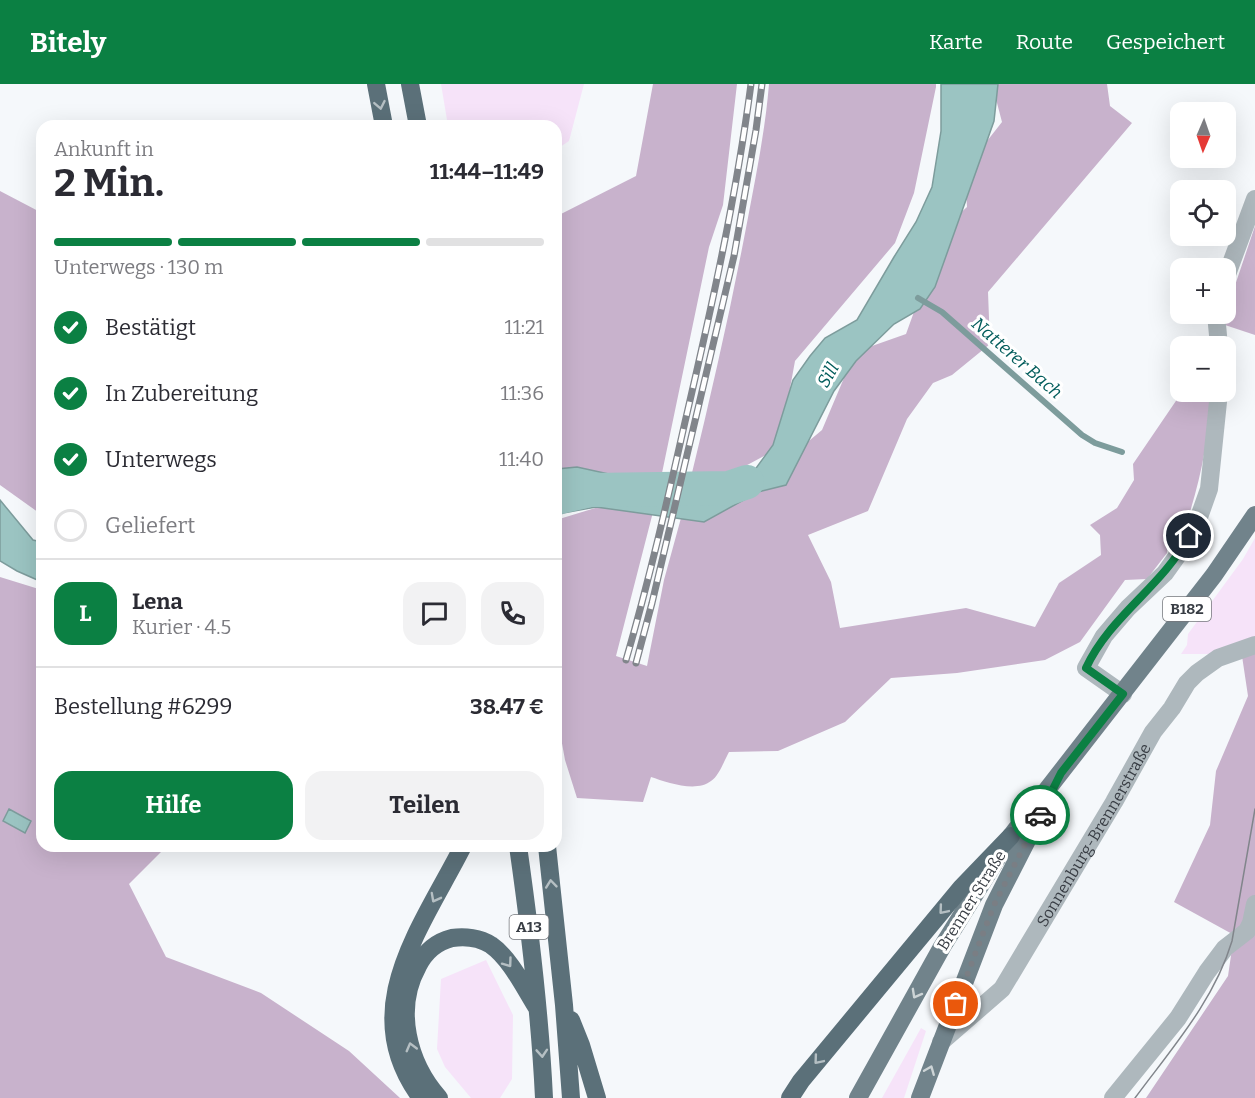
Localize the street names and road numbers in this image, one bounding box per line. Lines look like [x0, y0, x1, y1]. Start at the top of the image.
road number: B182 [1163, 597, 1211, 621]
street label: Sonnenburg-Brennerstraße [1033, 740, 1155, 930]
street label: Brenner Straße [933, 847, 1010, 954]
road number: A13 [510, 915, 548, 939]

